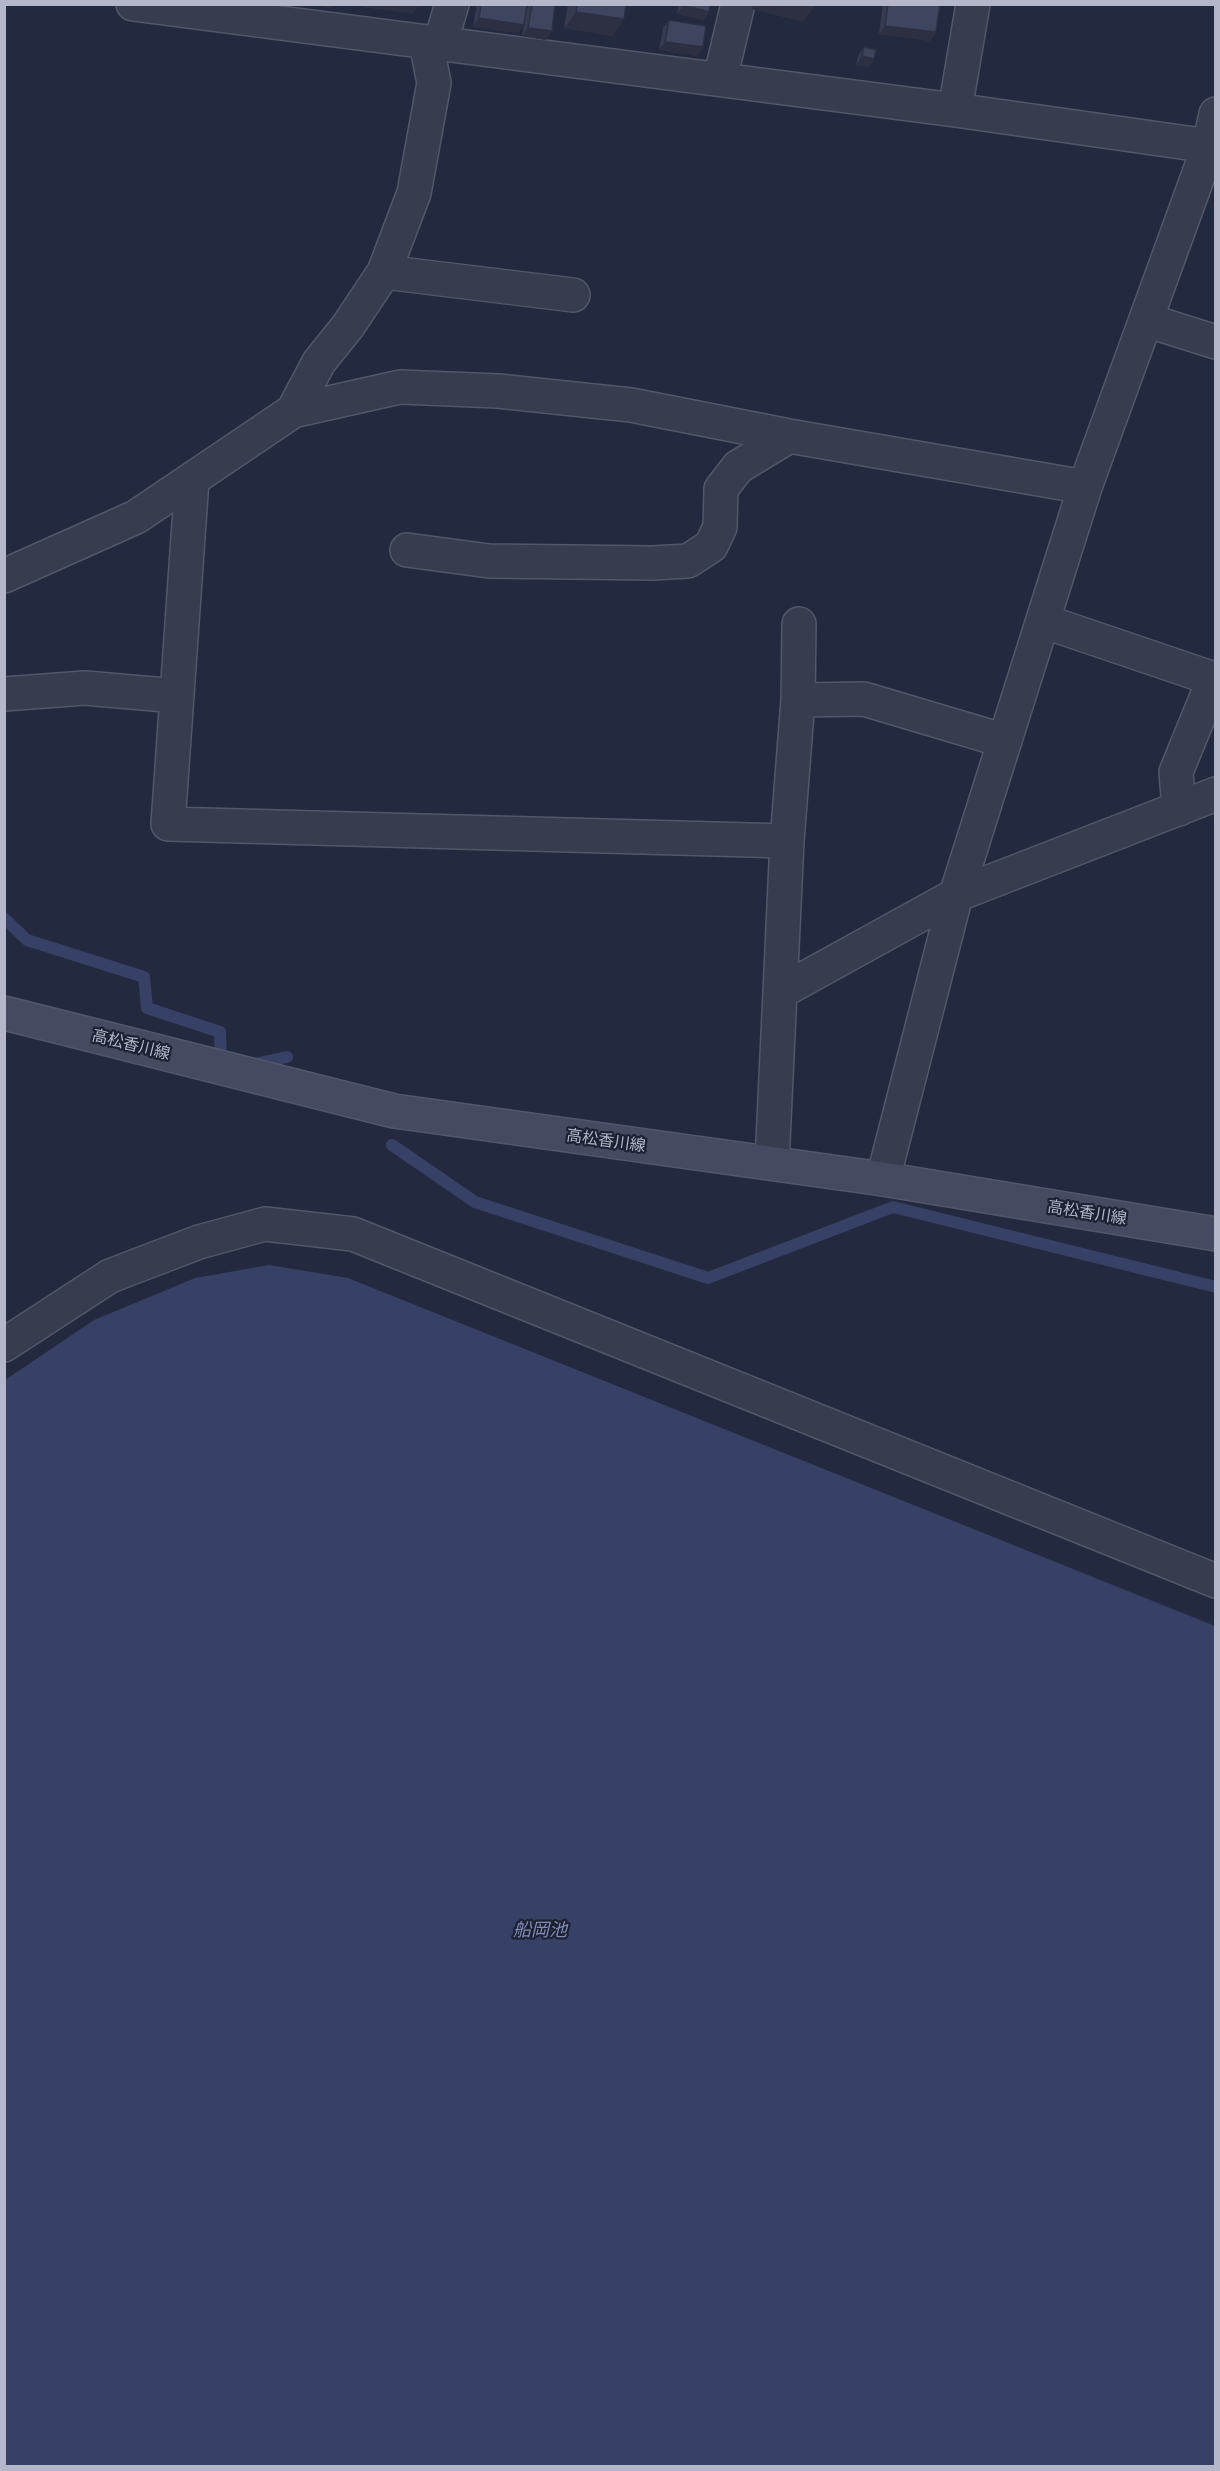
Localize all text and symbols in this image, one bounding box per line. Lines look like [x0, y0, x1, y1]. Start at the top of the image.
street label: 高松香川線 [90, 1026, 172, 1064]
street label: 高松香川線 [565, 1126, 647, 1156]
street label: 高松香川線 [1046, 1197, 1128, 1229]
water label: 船岡池 [513, 1920, 567, 1942]

